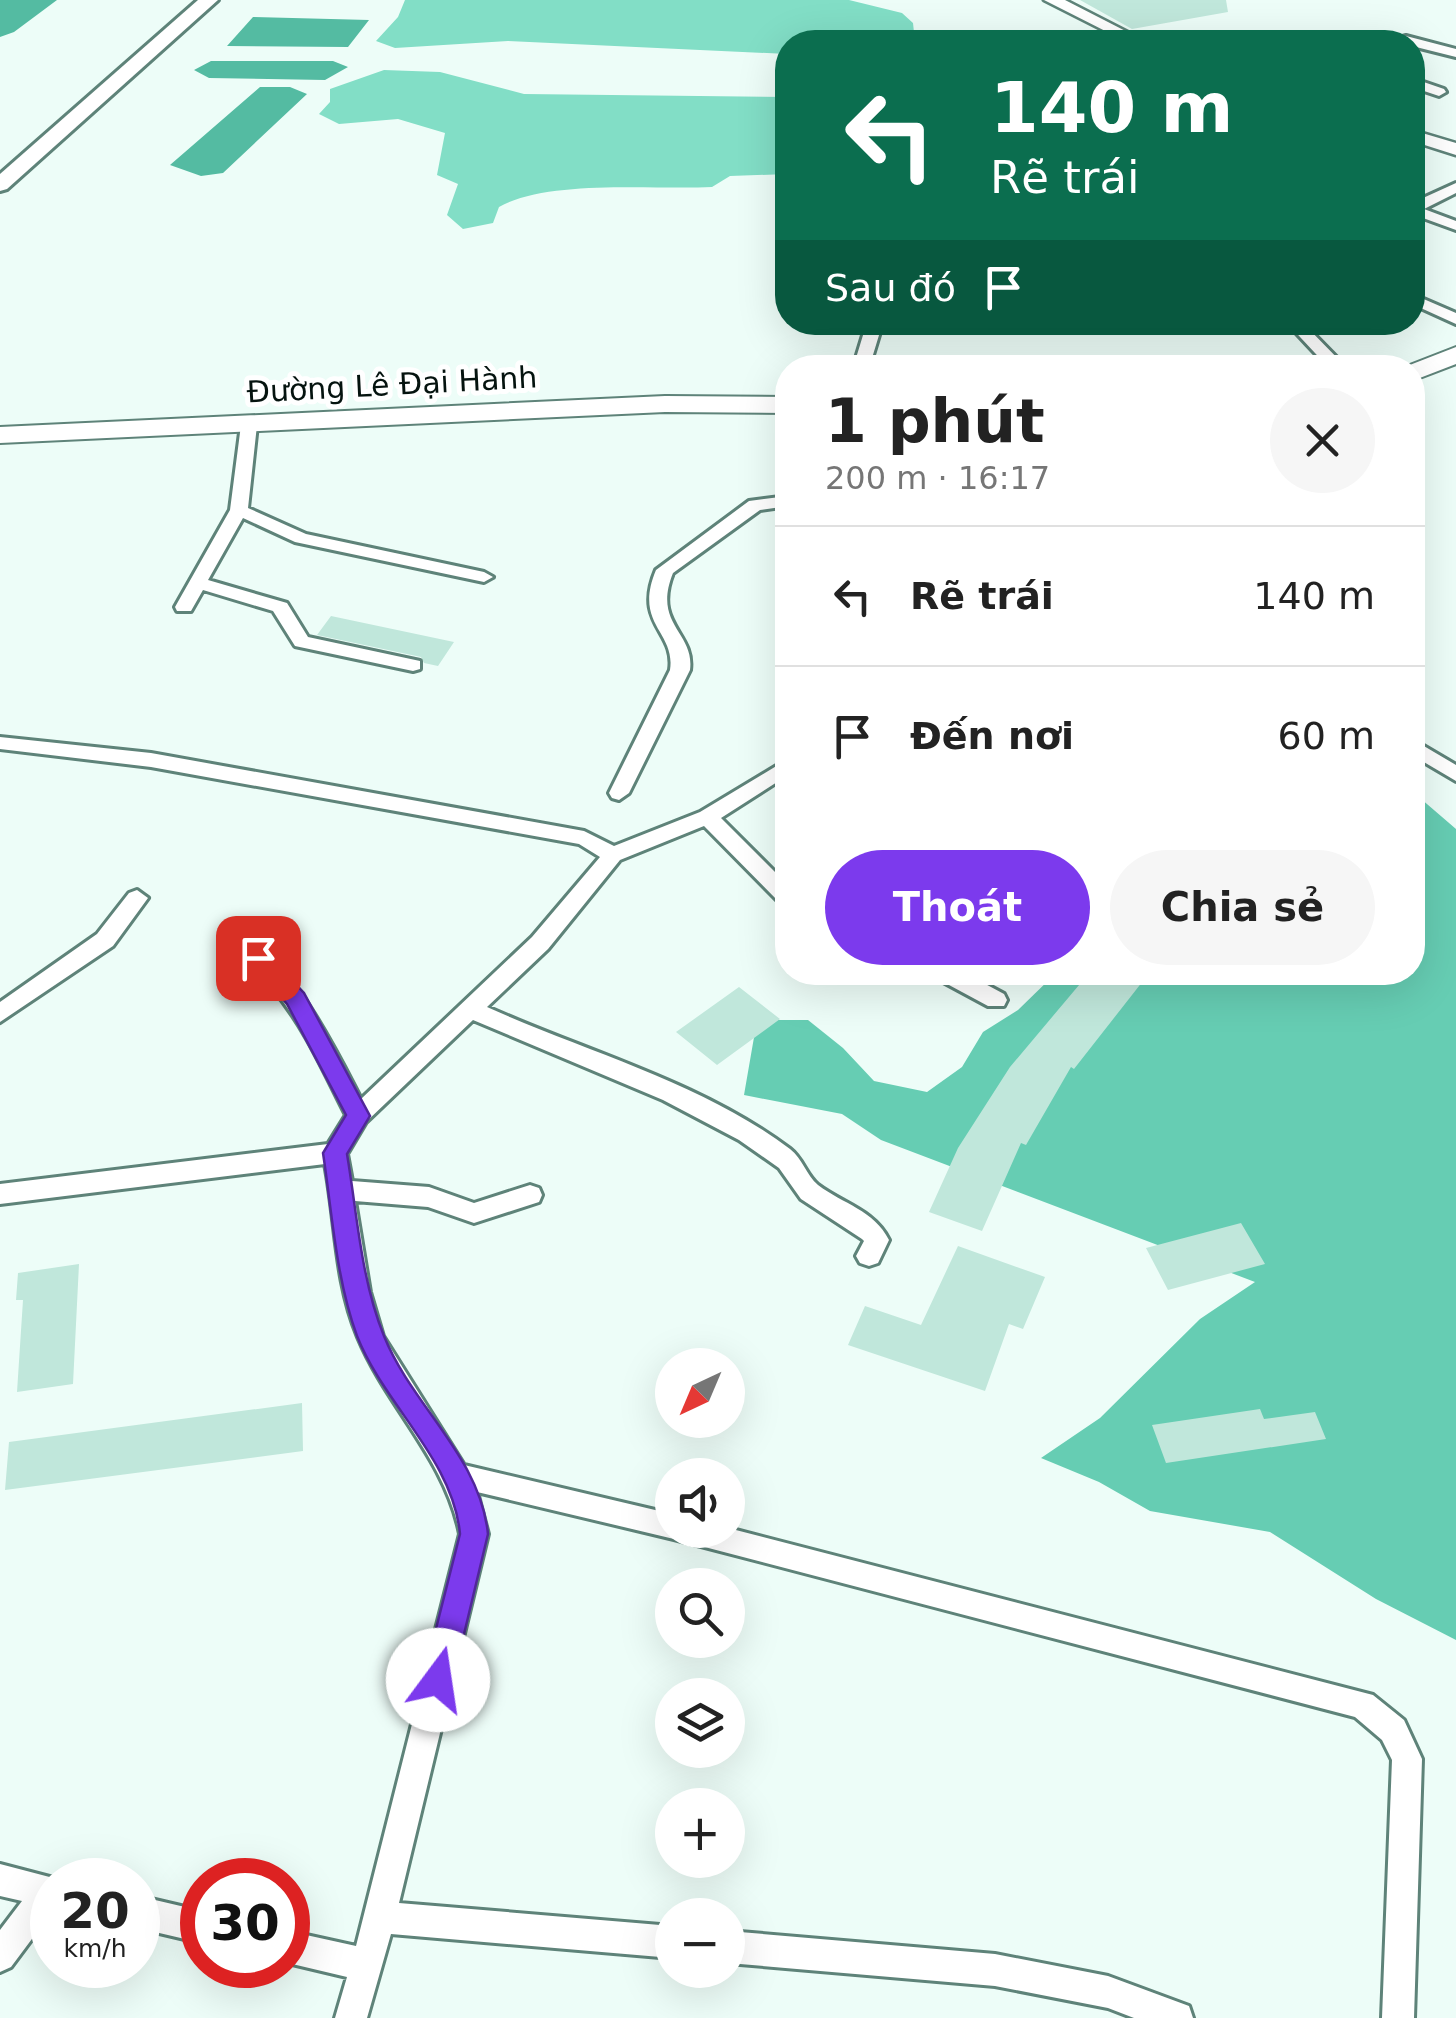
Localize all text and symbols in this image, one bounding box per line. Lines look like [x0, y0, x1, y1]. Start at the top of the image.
text: 140 m [990, 67, 1233, 149]
icon: left [825, 70, 955, 200]
text: Rẽ trái [990, 151, 1139, 204]
icon: arrive [976, 260, 1031, 315]
text: Sau đó [825, 266, 956, 310]
street label: Đường Lê Đại Hành [246, 359, 538, 410]
text: 1 phút [825, 386, 1045, 456]
button: close [1270, 388, 1375, 493]
text: 200 m · 16:17 [825, 459, 1050, 497]
icon: left [825, 569, 880, 624]
text: Rẽ trái [910, 574, 1054, 618]
text: 140 m [1253, 574, 1375, 618]
icon: arrive [825, 709, 880, 764]
text: Đến nơi [910, 714, 1074, 758]
text: 60 m [1278, 714, 1375, 758]
button: Thoát [825, 850, 1090, 965]
button: Chia sẻ [1110, 850, 1375, 965]
pin [216, 916, 301, 1001]
icon: arrive [231, 931, 286, 986]
north arrow [655, 1348, 745, 1438]
map controls [655, 1348, 745, 1988]
button: sound [655, 1458, 745, 1548]
button: search [655, 1568, 745, 1658]
position arrow [386, 1628, 490, 1732]
button: layers [655, 1678, 745, 1768]
button: + [655, 1788, 745, 1878]
speed limit sign: 30 [180, 1858, 310, 1988]
text: 20 [60, 1882, 130, 1940]
button: − [655, 1898, 745, 1988]
text: km/h [63, 1934, 127, 1963]

